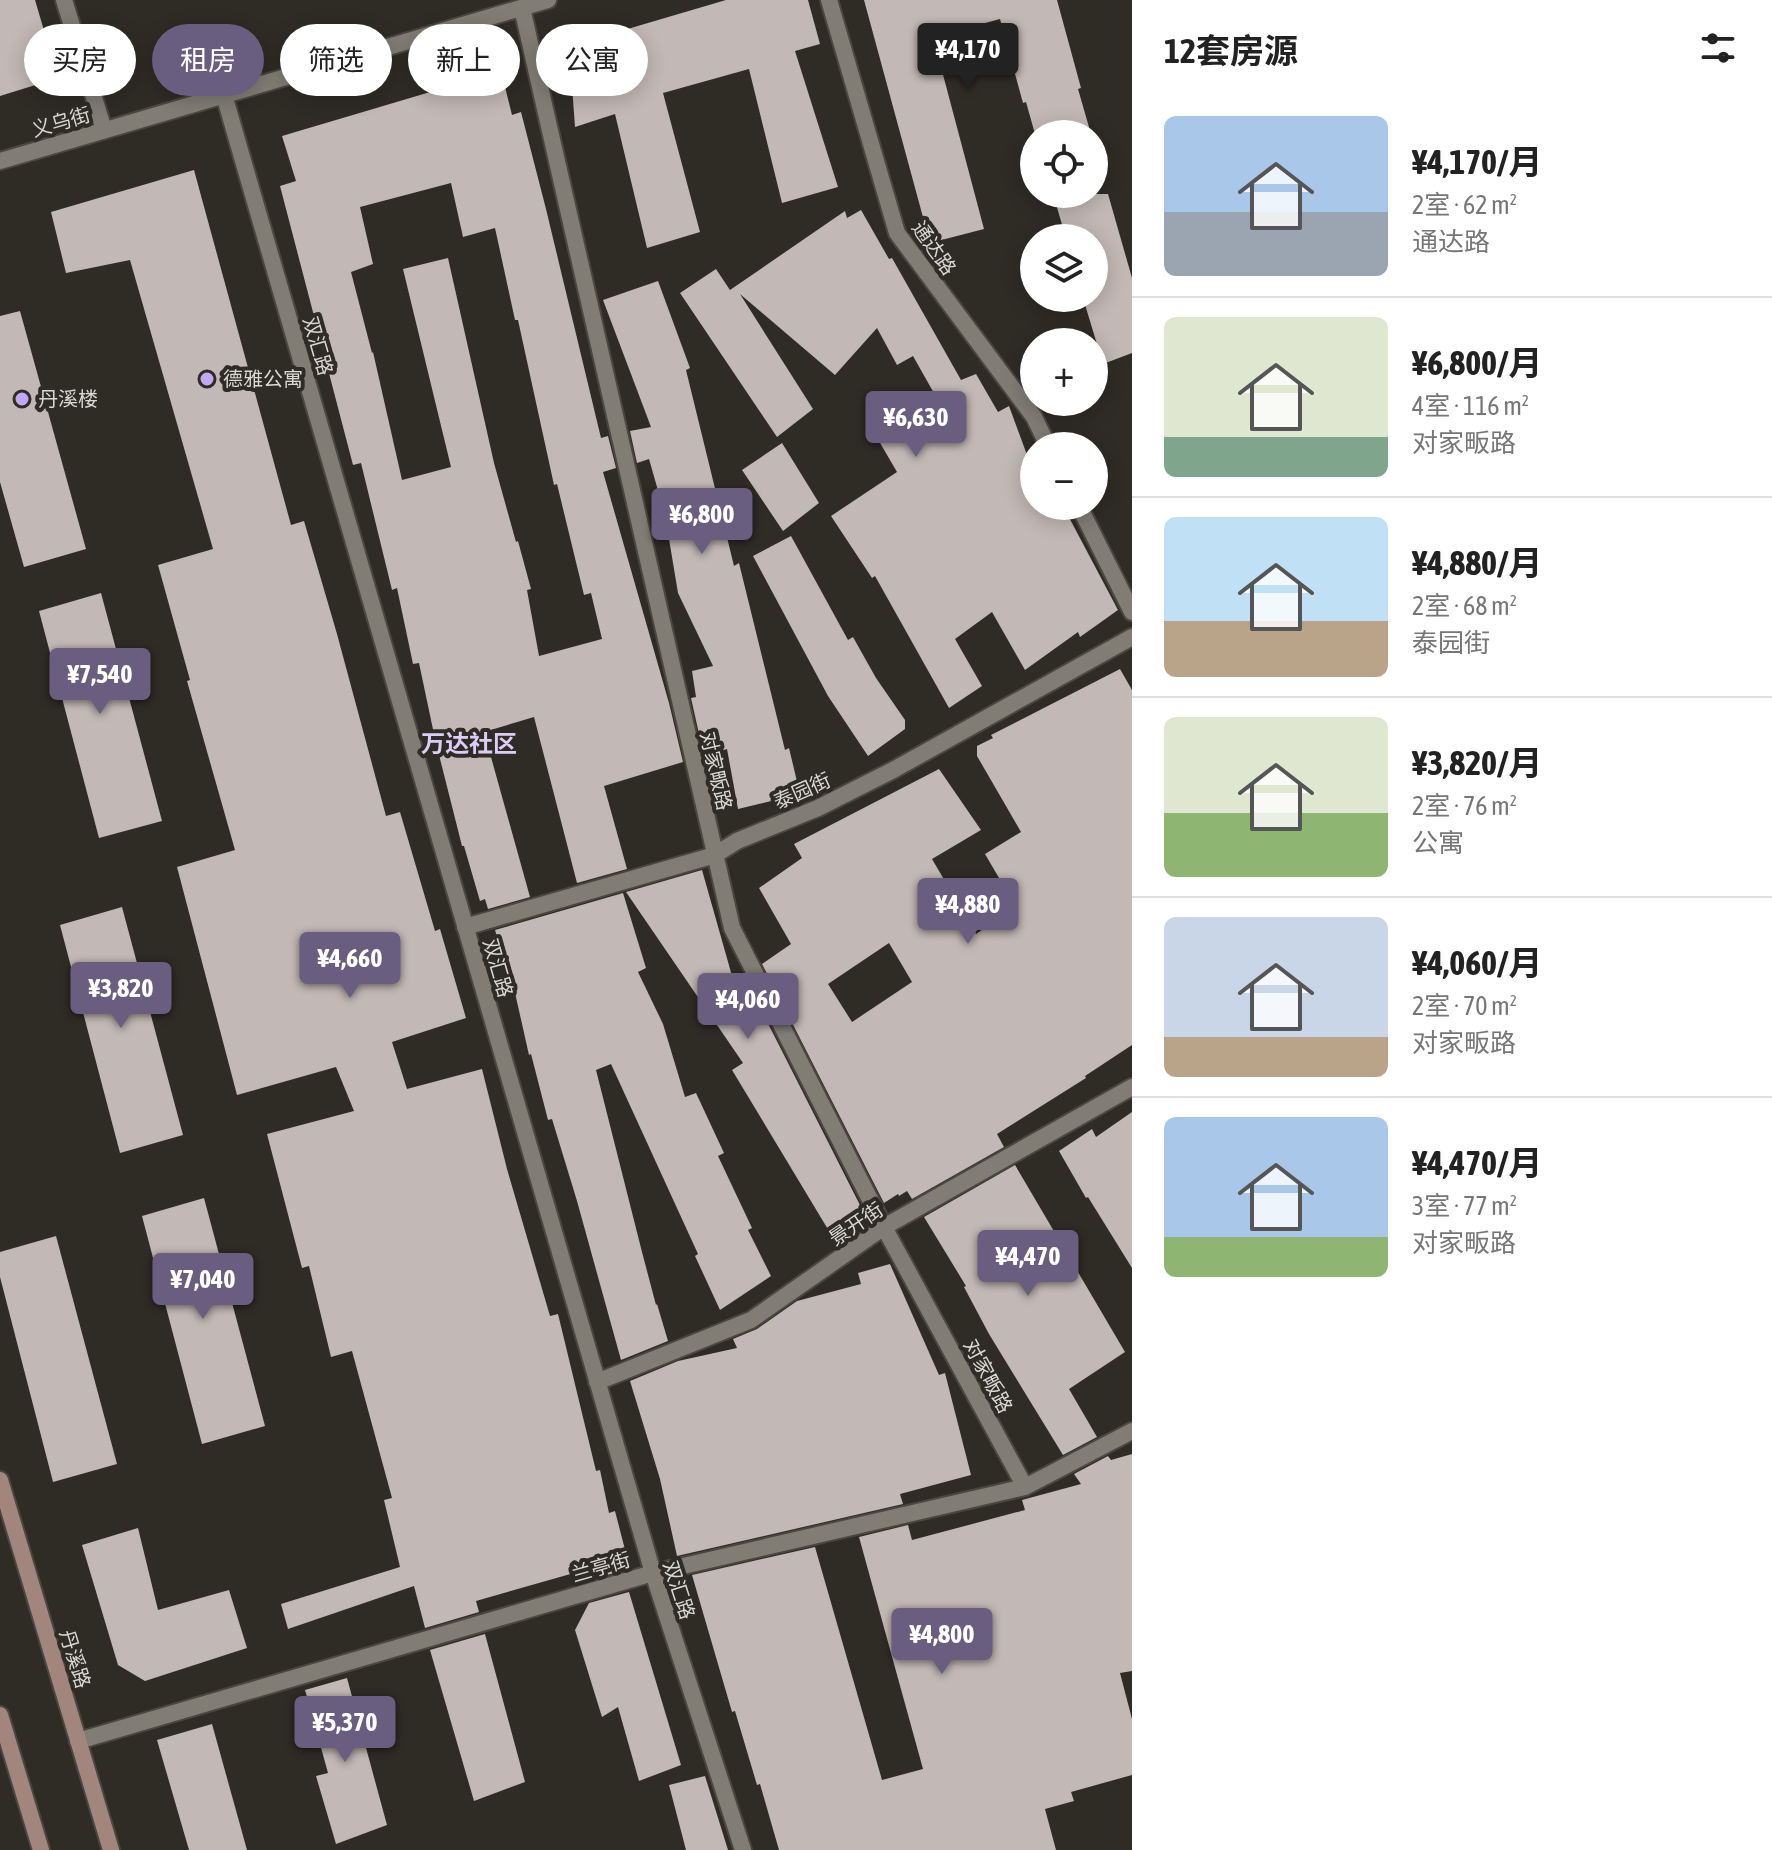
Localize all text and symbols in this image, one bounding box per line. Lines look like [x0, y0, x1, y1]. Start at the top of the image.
pin: ¥4,170 [903, 23, 1033, 91]
chip: 买房 [24, 24, 136, 96]
chip: 租房 [152, 24, 264, 96]
chip: 筛选 [280, 24, 392, 96]
chip: 新上 [408, 24, 520, 96]
chip: 公寓 [536, 24, 648, 96]
icon: filters [1696, 26, 1740, 70]
text: 12套房源 [1164, 31, 1298, 70]
text: ¥4,170 [935, 34, 1001, 64]
street label: 义乌街 [29, 102, 93, 141]
map controls [1020, 120, 1108, 520]
button: locate [1020, 120, 1108, 208]
text: ¥4,170/月 [1412, 142, 1543, 181]
icon: home [1228, 148, 1324, 244]
text: 2室 · 62 m² [1412, 190, 1517, 220]
street label: 通达路 [908, 217, 961, 279]
button: layers [1020, 224, 1108, 312]
text: 通达路 [1412, 227, 1490, 257]
street label: 双汇路 [299, 314, 338, 378]
button: + [1020, 328, 1108, 416]
text: ¥6,800/月 [1412, 343, 1543, 382]
icon: home [1228, 349, 1324, 445]
place label: 德雅公寓 [223, 367, 303, 390]
marker: 德雅公寓 [198, 370, 216, 388]
place label: 丹溪楼 [38, 387, 98, 410]
marker: 丹溪楼 [13, 390, 31, 408]
pin: ¥6,630 [851, 391, 981, 459]
text: 4室 · 116 m² [1412, 391, 1529, 421]
text: ¥6,630 [883, 402, 949, 432]
text: 对家畈路 [1412, 428, 1516, 458]
button: − [1020, 432, 1108, 520]
pin: ¥6,800 [637, 488, 767, 556]
text: ¥6,800 [669, 499, 735, 529]
text: ¥4,880/月 [1412, 543, 1543, 582]
icon: home [1228, 549, 1324, 645]
text: 2室 · 68 m² [1412, 591, 1517, 621]
text: 泰园街 [1412, 628, 1490, 658]
pin: ¥7,540 [35, 648, 165, 716]
text: ¥7,540 [67, 659, 133, 689]
street label: 对家畈路 [696, 729, 737, 812]
district label: 万达社区 [421, 730, 517, 757]
text: ¥3,820/月 [1412, 743, 1543, 782]
icon: home [1228, 749, 1324, 845]
street label: 泰园街 [770, 768, 834, 813]
text: 2室 · 76 m² [1412, 791, 1517, 821]
text: 公寓 [1412, 828, 1464, 858]
pin: ¥4,880 [903, 878, 1033, 946]
text: ¥4,880 [935, 889, 1001, 919]
pin: ¥4,660 [285, 932, 415, 1000]
street label: 双汇路 [479, 936, 518, 1000]
text: ¥4,660 [317, 943, 383, 973]
text: ¥4,060/月 [1412, 943, 1543, 982]
icon: home [1228, 949, 1324, 1045]
pin: ¥3,820 [56, 962, 186, 1030]
text: ¥3,820 [88, 973, 154, 1003]
pin: ¥4,060 [683, 973, 813, 1041]
text: ¥4,060 [715, 984, 781, 1014]
text: 2室 · 70 m² [1412, 991, 1517, 1021]
text: 对家畈路 [1412, 1028, 1516, 1058]
text: ¥4,470/月 [1412, 1143, 1543, 1182]
icon: home [1228, 1149, 1324, 1245]
text: 3室 · 77 m² [1412, 1191, 1517, 1221]
street label: 景开街 [824, 1197, 887, 1250]
text: 对家畈路 [1412, 1228, 1516, 1258]
pin: ¥4,470 [963, 1230, 1093, 1298]
text: ¥4,470 [995, 1241, 1061, 1271]
pin: ¥7,040 [138, 1253, 268, 1321]
text: ¥7,040 [170, 1264, 236, 1294]
street label: 对家畈路 [960, 1335, 1017, 1416]
street label: 兰亭街 [569, 1547, 633, 1586]
street label: 双汇路 [659, 1558, 700, 1622]
pin: ¥4,800 [877, 1608, 1007, 1676]
text: ¥4,800 [909, 1619, 975, 1649]
street label: 丹溪路 [56, 1627, 95, 1691]
pin: ¥5,370 [280, 1696, 410, 1764]
text: ¥5,370 [312, 1707, 378, 1737]

